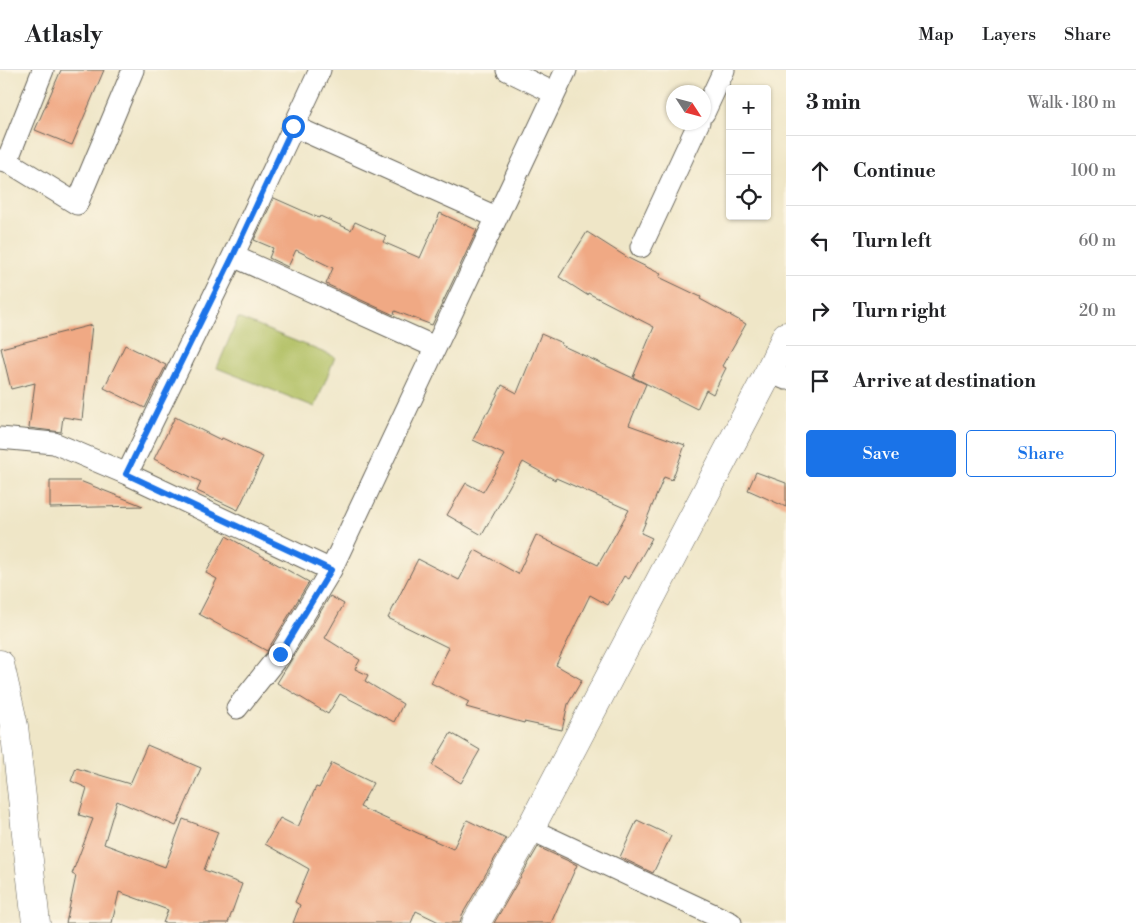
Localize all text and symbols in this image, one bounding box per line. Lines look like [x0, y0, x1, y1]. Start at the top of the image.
text: Atlasly [25, 20, 102, 50]
text: Map [919, 23, 954, 46]
text: Layers [982, 23, 1036, 46]
text: Share [1064, 23, 1111, 46]
north arrow [666, 85, 711, 130]
map controls [726, 85, 771, 220]
button: + [726, 85, 771, 130]
text: 3 min [806, 90, 861, 116]
text: Walk · 180 m [1028, 93, 1116, 113]
route start [282, 115, 305, 138]
button: − [726, 130, 771, 175]
icon: ahead [806, 157, 834, 185]
text: Continue [853, 159, 936, 183]
text: 100 m [1071, 161, 1116, 181]
button: locate [726, 175, 771, 220]
icon: left [806, 227, 834, 255]
text: Turn left [853, 229, 932, 253]
text: 60 m [1078, 231, 1116, 251]
icon: right [806, 297, 834, 325]
text: Turn right [853, 299, 946, 323]
text: 20 m [1079, 301, 1116, 321]
icon: arrive [806, 367, 834, 395]
text: Arrive at destination [853, 369, 1036, 393]
button: Save [806, 430, 956, 477]
button: Share [966, 430, 1116, 477]
route end [269, 643, 292, 666]

